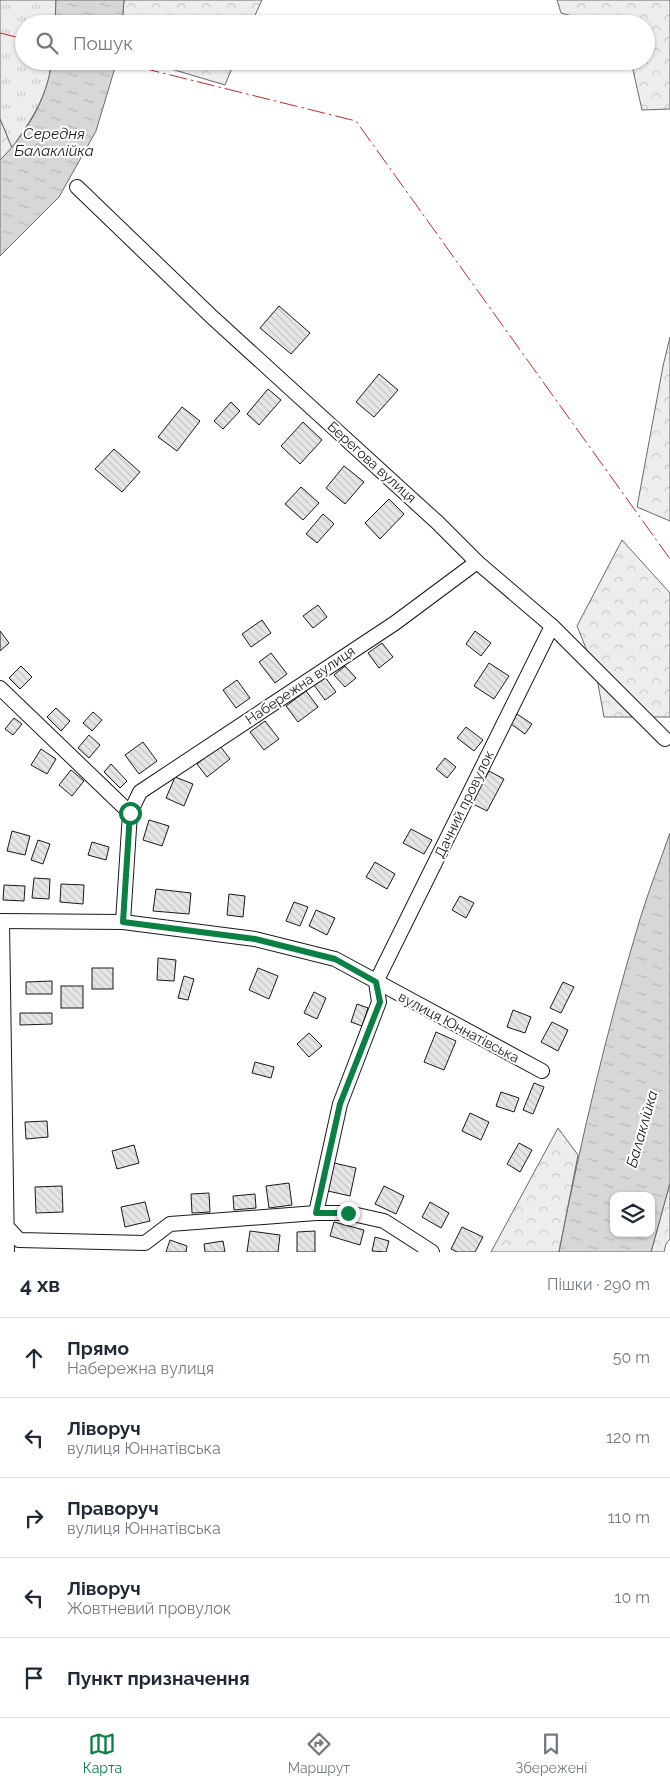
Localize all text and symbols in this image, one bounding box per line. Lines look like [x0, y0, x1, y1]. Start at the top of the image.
search box [15, 15, 655, 70]
icon: search [33, 29, 61, 57]
text: Пошук [73, 32, 133, 54]
water label: Середня Балаклійка [14, 125, 94, 160]
street label: Берегова вулиця [324, 418, 420, 506]
street label: Набережна вулиця [242, 642, 358, 728]
street label: Дачний провулок [431, 748, 497, 860]
route start [119, 802, 142, 825]
street label: вулиця Юннатівська [396, 988, 522, 1066]
water label: Балаклійка [622, 1088, 662, 1170]
map controls [610, 1192, 655, 1237]
button: layers [610, 1192, 655, 1237]
route end [337, 1202, 360, 1225]
text: 4 хв [20, 1272, 60, 1297]
text: Пішки · 290 m [547, 1275, 650, 1294]
text: Прямо [67, 1337, 129, 1359]
icon: ahead [20, 1344, 48, 1372]
text: 50 m [613, 1348, 650, 1367]
text: Набережна вулиця [67, 1359, 214, 1378]
text: Ліворуч [67, 1417, 141, 1439]
icon: left [20, 1424, 48, 1452]
text: 120 m [606, 1428, 650, 1447]
text: вулиця Юннатівська [67, 1439, 221, 1458]
text: Праворуч [67, 1497, 159, 1519]
icon: right [20, 1504, 48, 1532]
text: 110 m [608, 1508, 650, 1527]
text: вулиця Юннатівська [67, 1519, 221, 1538]
text: Ліворуч [67, 1577, 141, 1599]
icon: left [20, 1584, 48, 1612]
text: 10 m [615, 1588, 650, 1607]
text: Жовтневий провулок [67, 1599, 231, 1618]
icon: arrive [20, 1664, 48, 1692]
text: Пункт призначення [67, 1667, 250, 1689]
tab: Карта [83, 1730, 122, 1776]
tab: Маршрут [288, 1730, 350, 1776]
tab: Збережені [516, 1730, 587, 1776]

